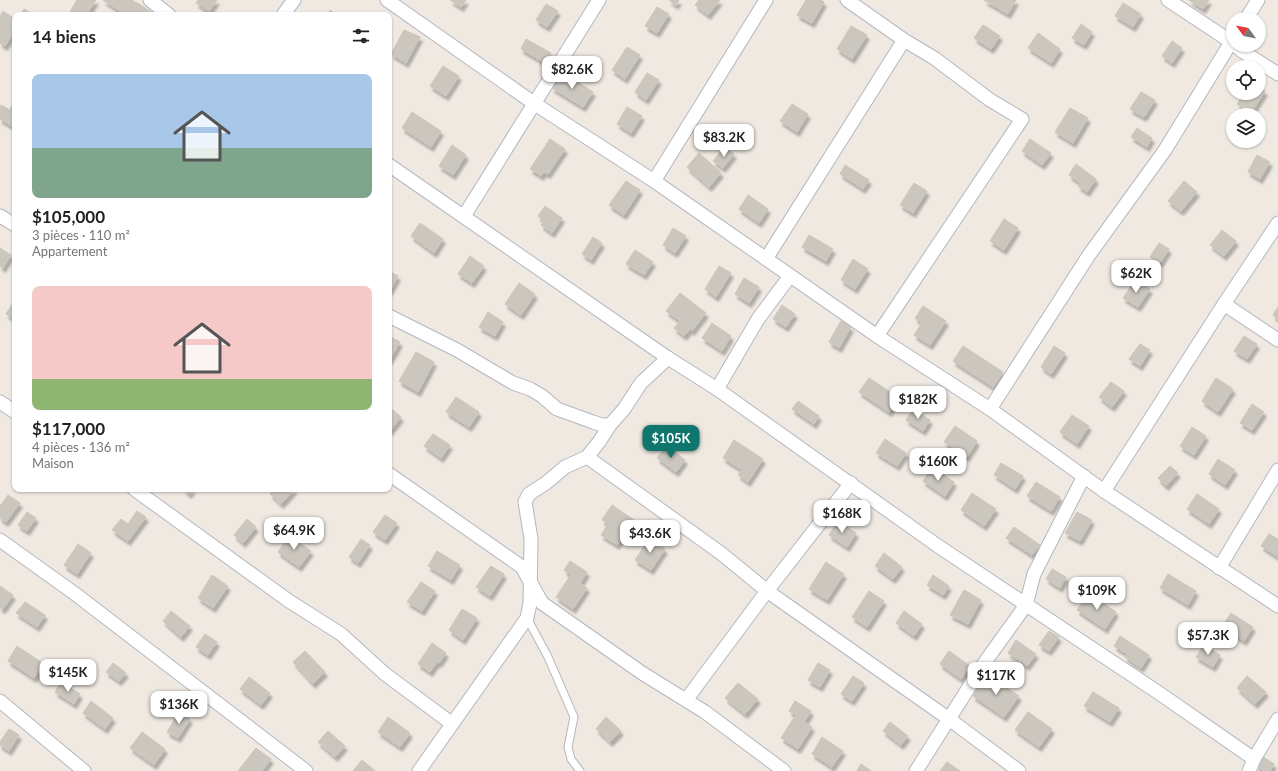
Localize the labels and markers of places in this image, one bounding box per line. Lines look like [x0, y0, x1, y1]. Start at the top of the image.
pin: $82.6K [539, 56, 605, 90]
pin: $83.2K [691, 124, 757, 158]
pin: $62K [1112, 260, 1160, 294]
pin: $182K [890, 386, 946, 420]
pin: $105K [643, 425, 699, 459]
pin: $160K [910, 448, 966, 482]
pin: $168K [814, 500, 870, 534]
pin: $64.9K [261, 517, 327, 551]
pin: $43.6K [617, 520, 683, 554]
pin: $109K [1069, 577, 1125, 611]
pin: $57.3K [1175, 622, 1241, 656]
pin: $145K [40, 659, 96, 693]
pin: $117K [968, 662, 1024, 696]
pin: $136K [151, 691, 207, 725]

